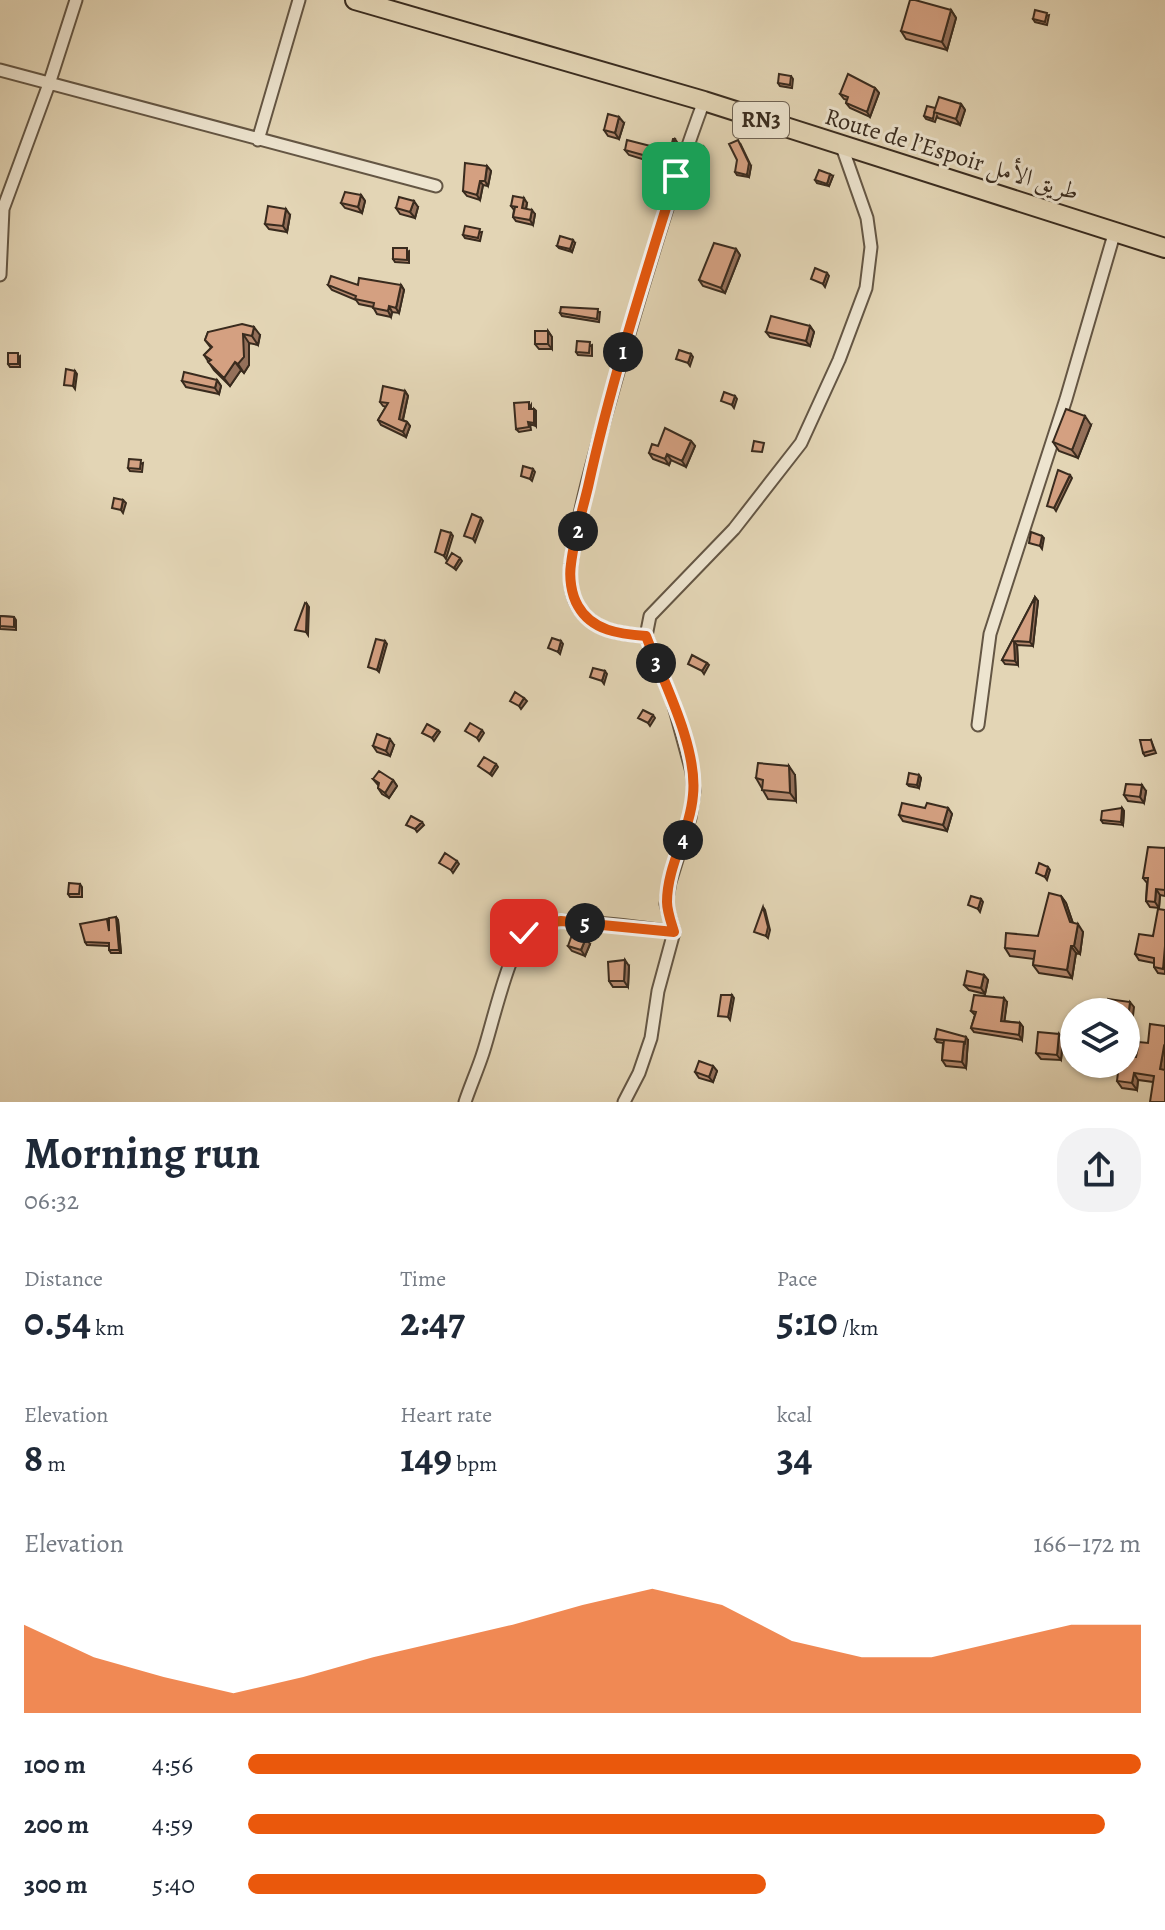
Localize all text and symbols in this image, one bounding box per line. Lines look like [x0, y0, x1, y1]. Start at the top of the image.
street label: Route de l’Espoir طريق الأمل [821, 100, 1083, 209]
road number: RN3 [733, 102, 789, 138]
pin [642, 142, 710, 210]
icon: arrive [654, 154, 698, 198]
pin: 1 [603, 332, 643, 372]
text: 1 [619, 337, 627, 367]
pin: 2 [558, 511, 598, 551]
text: 2 [573, 516, 583, 546]
pin: 3 [636, 643, 676, 683]
text: 3 [651, 648, 661, 678]
pin: 4 [663, 820, 703, 860]
text: 4 [678, 825, 688, 855]
pin [490, 899, 558, 967]
pin: 5 [565, 903, 605, 943]
text: 5 [580, 908, 590, 938]
icon: check [502, 911, 546, 955]
map controls [1060, 998, 1140, 1078]
button: layers [1060, 998, 1140, 1078]
text: Morning run [24, 1123, 260, 1183]
button: share [1057, 1128, 1141, 1212]
text: 06:32 [24, 1183, 79, 1218]
text: Distance [24, 1264, 103, 1294]
text: Time [400, 1264, 446, 1294]
text: Pace [777, 1264, 817, 1294]
text: 0.54 [24, 1294, 91, 1349]
text: 2:47 [400, 1294, 465, 1349]
text: 5:10 [777, 1294, 838, 1349]
text: km [91, 1313, 125, 1343]
text: /km [838, 1313, 879, 1343]
text: Elevation [24, 1400, 108, 1430]
text: Heart rate [400, 1400, 492, 1430]
text: kcal [777, 1400, 812, 1430]
text: 8 [24, 1430, 43, 1485]
text: 149 [400, 1430, 452, 1485]
text: 34 [777, 1430, 813, 1485]
text: m [43, 1449, 66, 1479]
text: bpm [452, 1449, 497, 1479]
text: Elevation [24, 1526, 124, 1561]
text: 166–172 m [1033, 1526, 1141, 1561]
text: 100 m [24, 1747, 86, 1782]
text: 4:56 [152, 1747, 193, 1782]
text: 200 m [24, 1807, 89, 1842]
text: 4:59 [152, 1807, 193, 1842]
text: 300 m [24, 1867, 88, 1902]
text: 5:40 [152, 1867, 195, 1902]

